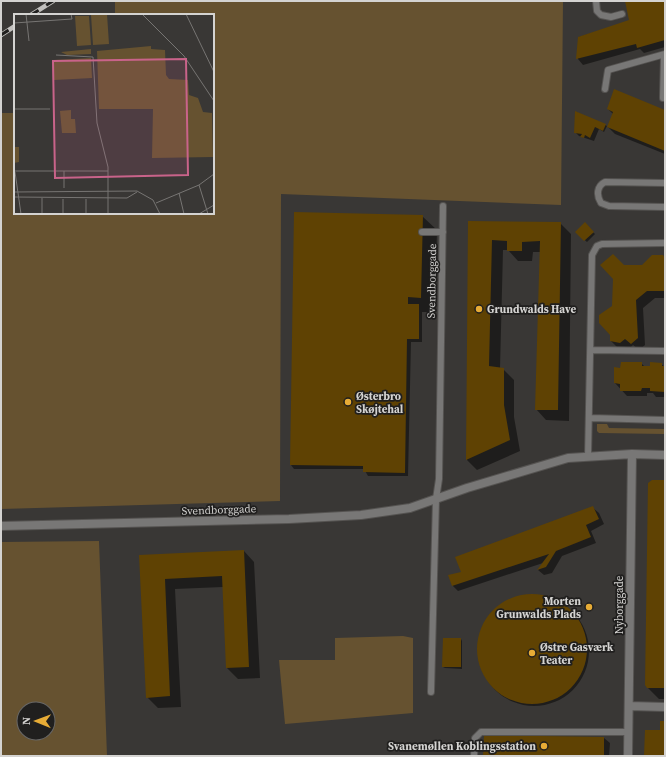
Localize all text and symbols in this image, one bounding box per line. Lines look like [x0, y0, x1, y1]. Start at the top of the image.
inset map [14, 14, 214, 214]
street label: Svendborggade [424, 243, 440, 318]
place label: Grundwalds Have [487, 302, 576, 317]
marker: Grundwalds Have [474, 304, 484, 314]
place label: Østerbro Skøjtehal [356, 389, 404, 417]
marker: Østerbro Skøjtehal [343, 397, 353, 407]
street label: Svendborggade [181, 501, 257, 519]
street label: Nyborggade [612, 575, 627, 634]
place label: Morten Grunwalds Plads [496, 594, 581, 622]
marker: Morten Grunwalds Plads [584, 602, 594, 612]
place label: Østre Gasværk Teater [540, 640, 614, 668]
marker: Østre Gasværk Teater [527, 648, 537, 658]
north arrow [16, 701, 56, 741]
text: N [19, 717, 34, 725]
place label: Svanemøllen Koblingsstation [388, 739, 536, 754]
marker: Svanemøllen Koblingsstation [539, 741, 549, 751]

